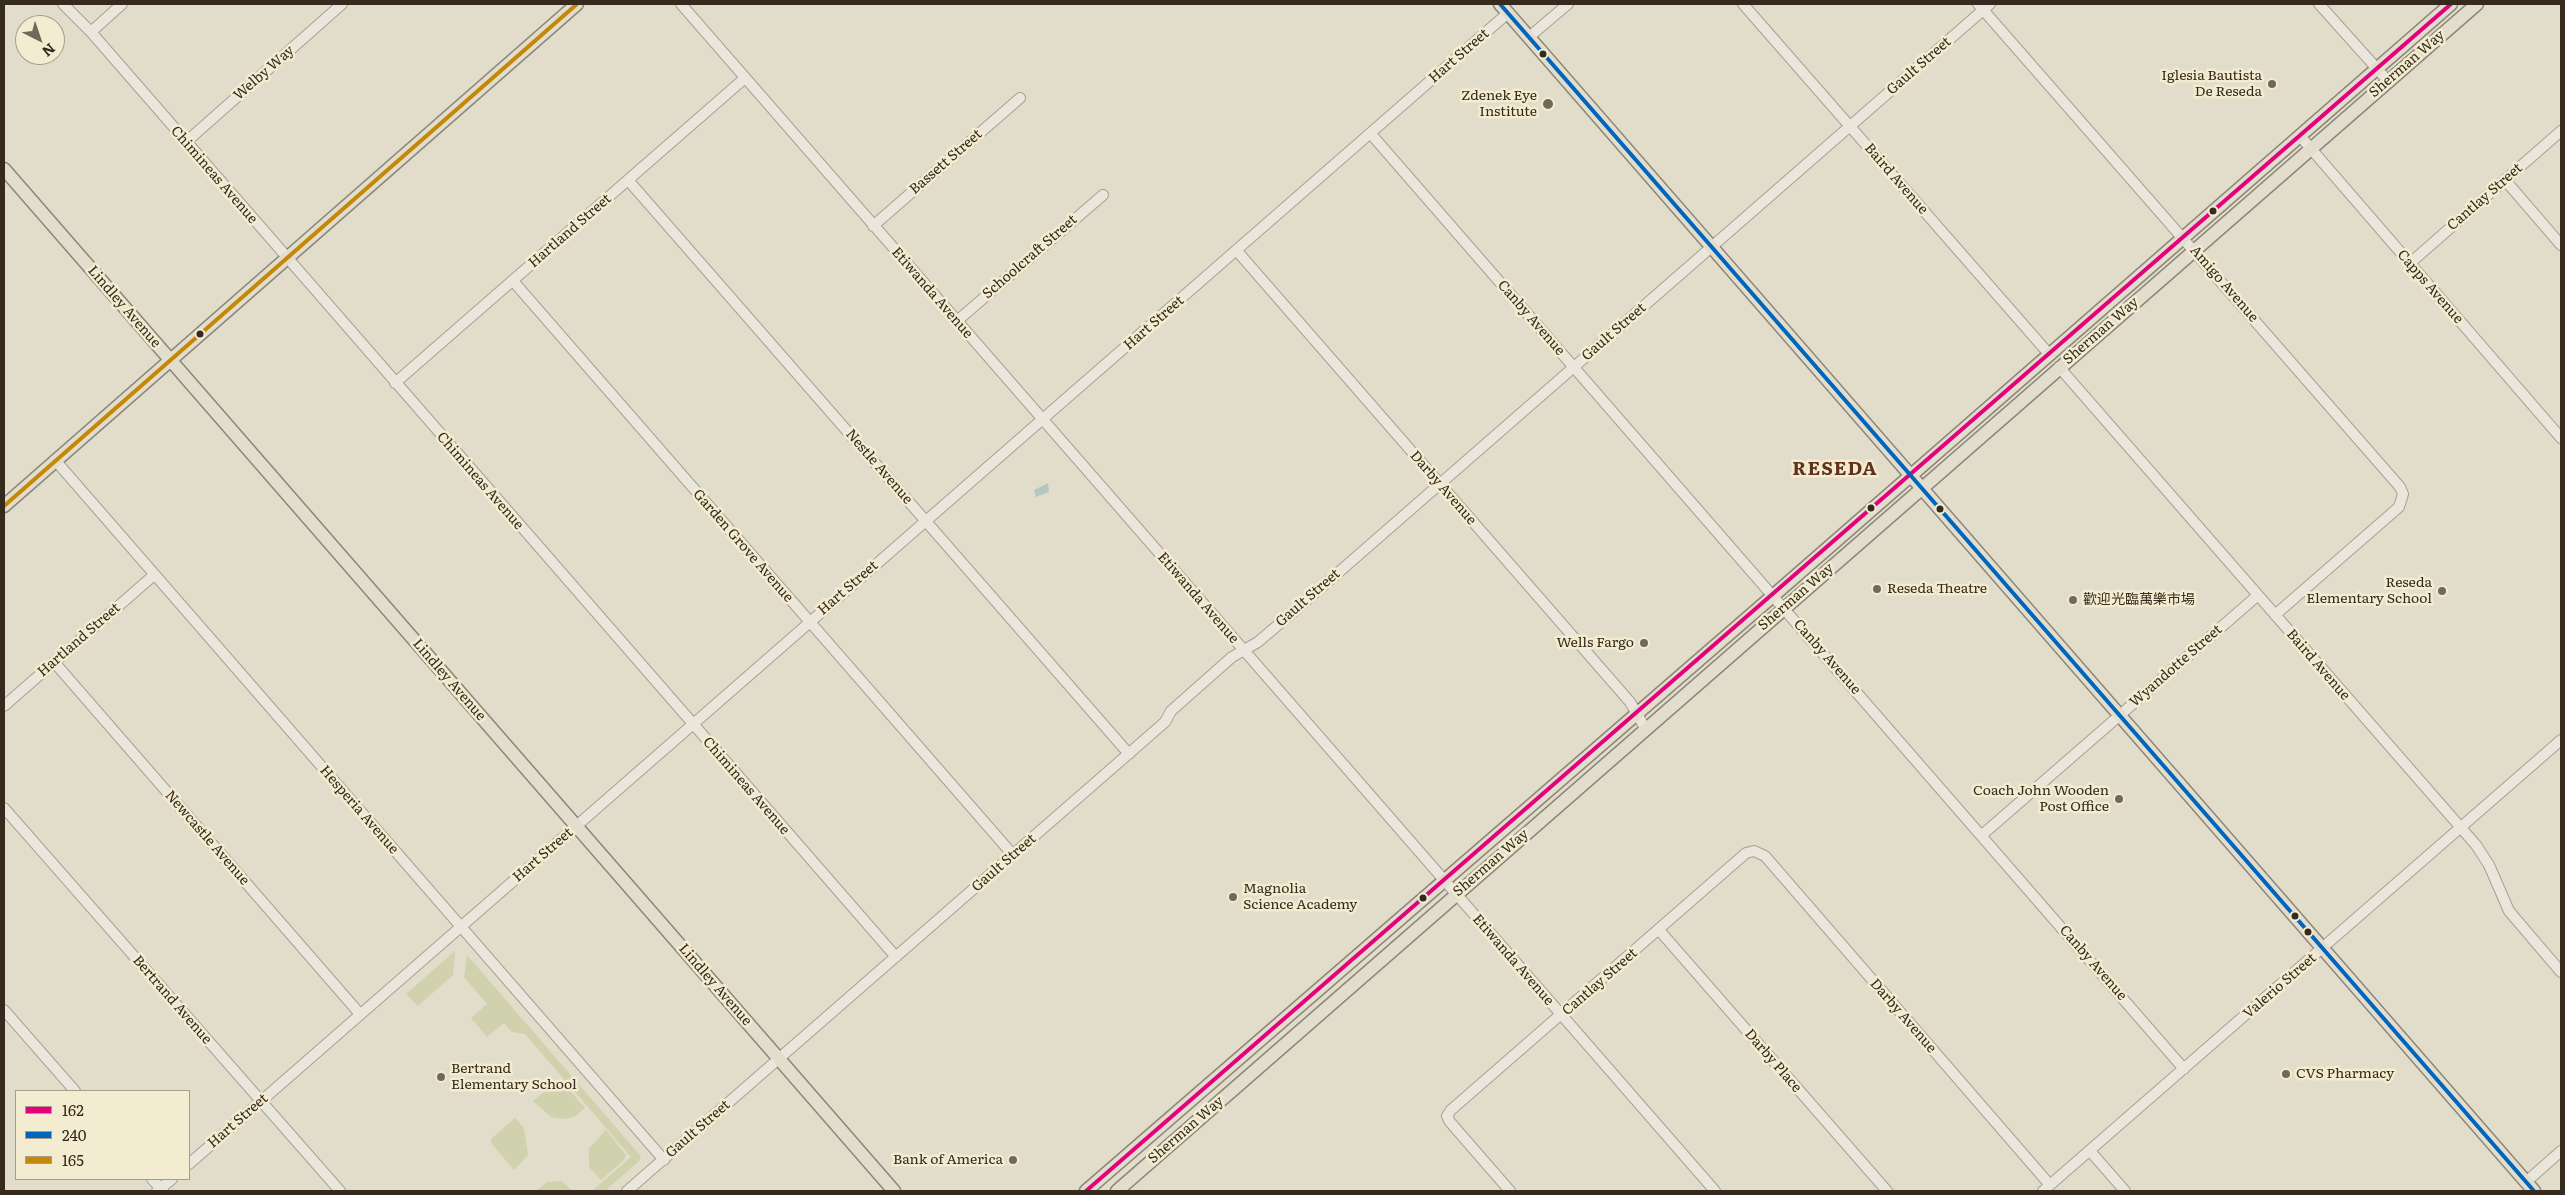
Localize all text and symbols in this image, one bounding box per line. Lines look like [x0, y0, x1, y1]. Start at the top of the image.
north arrow [15, 15, 65, 65]
street label: Hart Street [1425, 25, 1493, 87]
street label: Sherman Way [2366, 27, 2448, 101]
street label: Gault Street [1883, 34, 1955, 98]
text: N [38, 39, 60, 62]
street label: Welby Way [230, 42, 298, 104]
unlabelled marker [1538, 49, 1548, 59]
place label: Iglesia Bautista De Reseda [2161, 68, 2262, 100]
marker: Iglesia Bautista De Reseda [2266, 78, 2278, 90]
place label: Zdenek Eye Institute [1461, 88, 1537, 120]
marker: Zdenek Eye Institute [1541, 97, 1555, 111]
street label: Chimineas Avenue [167, 123, 261, 227]
street label: Bassett Street [906, 126, 986, 198]
street label: Baird Avenue [1861, 140, 1931, 218]
street label: Cantlay Street [2444, 160, 2526, 234]
street label: Hartland Street [525, 191, 615, 271]
unlabelled marker [2208, 206, 2218, 216]
street label: Schoolcraft Street [979, 211, 1081, 303]
street label: Amigo Avenue [2186, 242, 2262, 326]
street label: Etiwanda Avenue [888, 244, 976, 342]
street label: Capps Avenue [2393, 247, 2467, 327]
street label: Lindley Avenue [84, 263, 164, 351]
street label: Canby Avenue [1494, 277, 1568, 359]
street label: Hart Street [1120, 292, 1188, 354]
street label: Sherman Way [2060, 294, 2142, 368]
street label: Gault Street [1578, 300, 1650, 364]
unlabelled marker [195, 329, 205, 339]
street label: Nestle Avenue [842, 426, 916, 508]
street label: Chimineas Avenue [433, 429, 527, 533]
street label: Darby Avenue [1406, 447, 1480, 529]
district label: RESEDA [1792, 458, 1878, 480]
street label: Garden Grove Avenue [689, 486, 797, 606]
unlabelled marker [1866, 503, 1876, 513]
unlabelled marker [1935, 504, 1945, 514]
street label: Etiwanda Avenue [1154, 549, 1242, 647]
street label: Hart Street [814, 557, 882, 619]
street label: Sherman Way [1755, 560, 1837, 634]
street label: Gault Street [1272, 566, 1344, 630]
place label: Reseda Elementary School [2306, 575, 2432, 608]
place label: Reseda Theatre [1887, 581, 1987, 597]
marker: Reseda Theatre [1871, 583, 1883, 595]
marker: Reseda Elementary School [2436, 585, 2448, 597]
place label: 歡迎光臨萬樂市場 [2083, 592, 2195, 608]
marker: 歡迎光臨萬樂市場 [2067, 594, 2079, 606]
street label: Hartland Street [34, 600, 124, 680]
street label: Canby Avenue [1790, 616, 1864, 698]
street label: Wyandotte Street [2126, 621, 2226, 711]
street label: Baird Avenue [2283, 626, 2353, 704]
place label: Wells Fargo [1557, 635, 1634, 651]
street label: Lindley Avenue [409, 636, 489, 724]
marker: Wells Fargo [1638, 637, 1650, 649]
street label: Chimineas Avenue [699, 734, 793, 838]
street label: Hesperia Avenue [316, 762, 402, 858]
place label: Coach John Wooden Post Office [1973, 783, 2109, 816]
street label: Newcastle Avenue [161, 787, 253, 889]
marker: Coach John Wooden Post Office [2113, 793, 2125, 805]
street label: Hart Street [509, 824, 577, 886]
street label: Sherman Way [1450, 826, 1532, 900]
street label: Gault Street [968, 831, 1040, 895]
place label: Magnolia Science Academy [1243, 881, 1357, 914]
marker: Magnolia Science Academy [1227, 891, 1239, 903]
unlabelled marker [1418, 893, 1428, 903]
street label: Etiwanda Avenue [1469, 911, 1557, 1009]
unlabelled marker [2290, 911, 2300, 921]
street label: Canby Avenue [2056, 922, 2130, 1004]
unlabelled marker [2303, 927, 2313, 937]
street label: Lindley Avenue [675, 941, 755, 1029]
street label: Cantlay Street [1559, 945, 1641, 1019]
street label: Valerio Street [2240, 950, 2320, 1022]
street label: Bertrand Avenue [129, 952, 215, 1048]
street label: Darby Avenue [1866, 975, 1940, 1057]
street label: Darby Place [1741, 1026, 1805, 1096]
place label: Bertrand Elementary School [451, 1061, 577, 1094]
place label: CVS Pharmacy [2296, 1066, 2394, 1082]
marker: CVS Pharmacy [2280, 1068, 2292, 1080]
marker: Bertrand Elementary School [435, 1071, 447, 1083]
legend [15, 1090, 190, 1180]
street label: Hart Street [204, 1090, 272, 1152]
street label: Sherman Way [1145, 1093, 1227, 1167]
street label: Gault Street [662, 1097, 734, 1161]
text: 162 [62, 1098, 84, 1121]
text: 240 [62, 1123, 87, 1146]
text: 165 [62, 1148, 84, 1171]
place label: Bank of America [893, 1152, 1003, 1168]
marker: Bank of America [1007, 1154, 1019, 1166]

